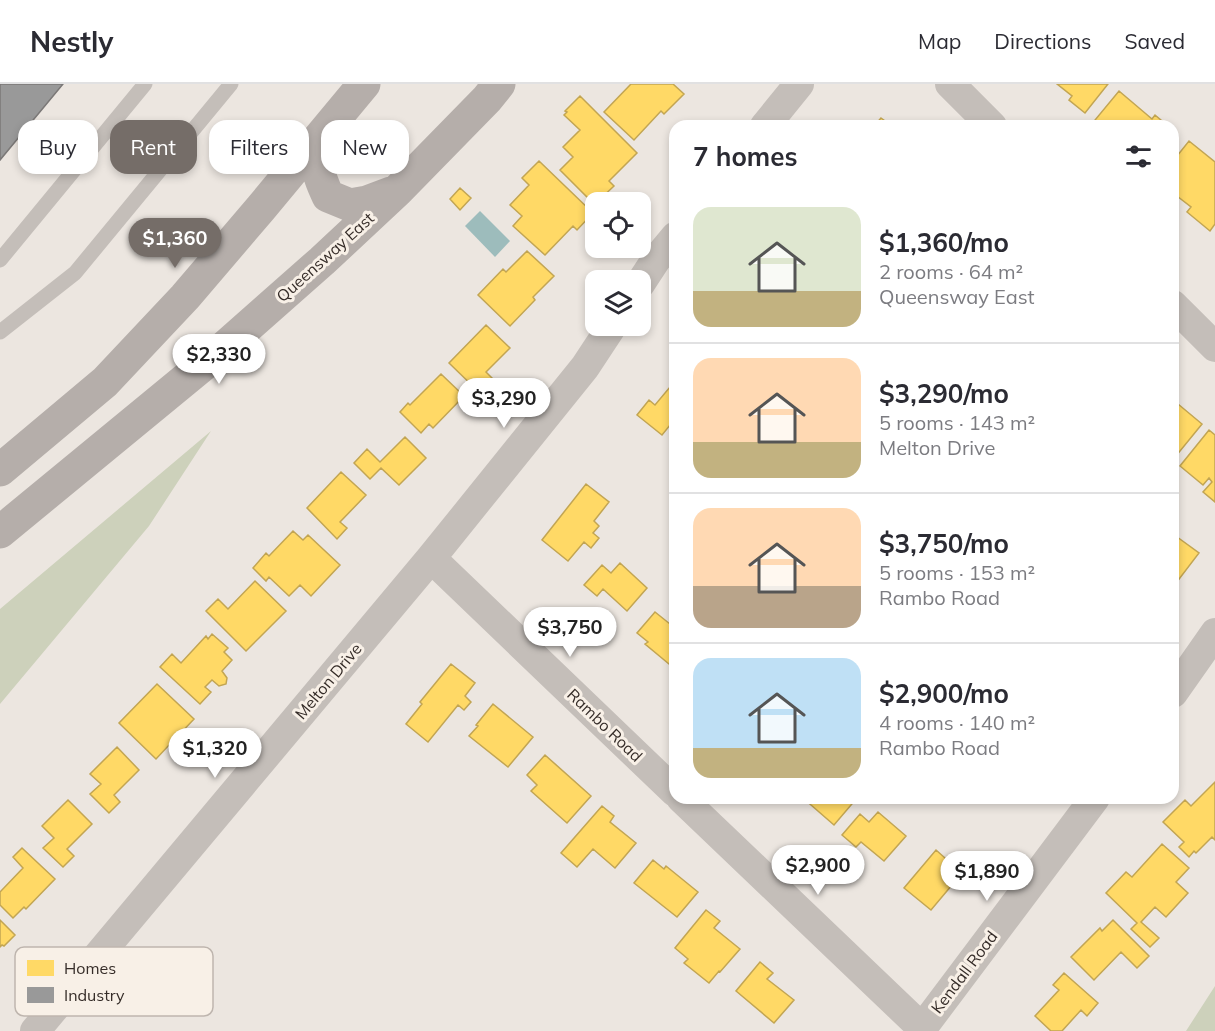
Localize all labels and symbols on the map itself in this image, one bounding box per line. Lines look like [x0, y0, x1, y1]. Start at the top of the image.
street label: Queensway East [272, 208, 378, 306]
pin: $1,360 [126, 218, 224, 269]
pin: $2,330 [170, 334, 268, 385]
pin: $3,290 [455, 378, 553, 429]
pin: $3,750 [521, 607, 619, 658]
street label: Melton Drive [290, 639, 366, 723]
street label: Rambo Road [563, 684, 647, 766]
pin: $1,320 [166, 728, 264, 779]
pin: $2,900 [769, 845, 867, 896]
pin: $1,890 [938, 851, 1036, 902]
street label: Kendall Road [926, 927, 1002, 1017]
legend [15, 947, 213, 1016]
text: Homes [64, 958, 116, 978]
text: Industry [64, 985, 125, 1005]

